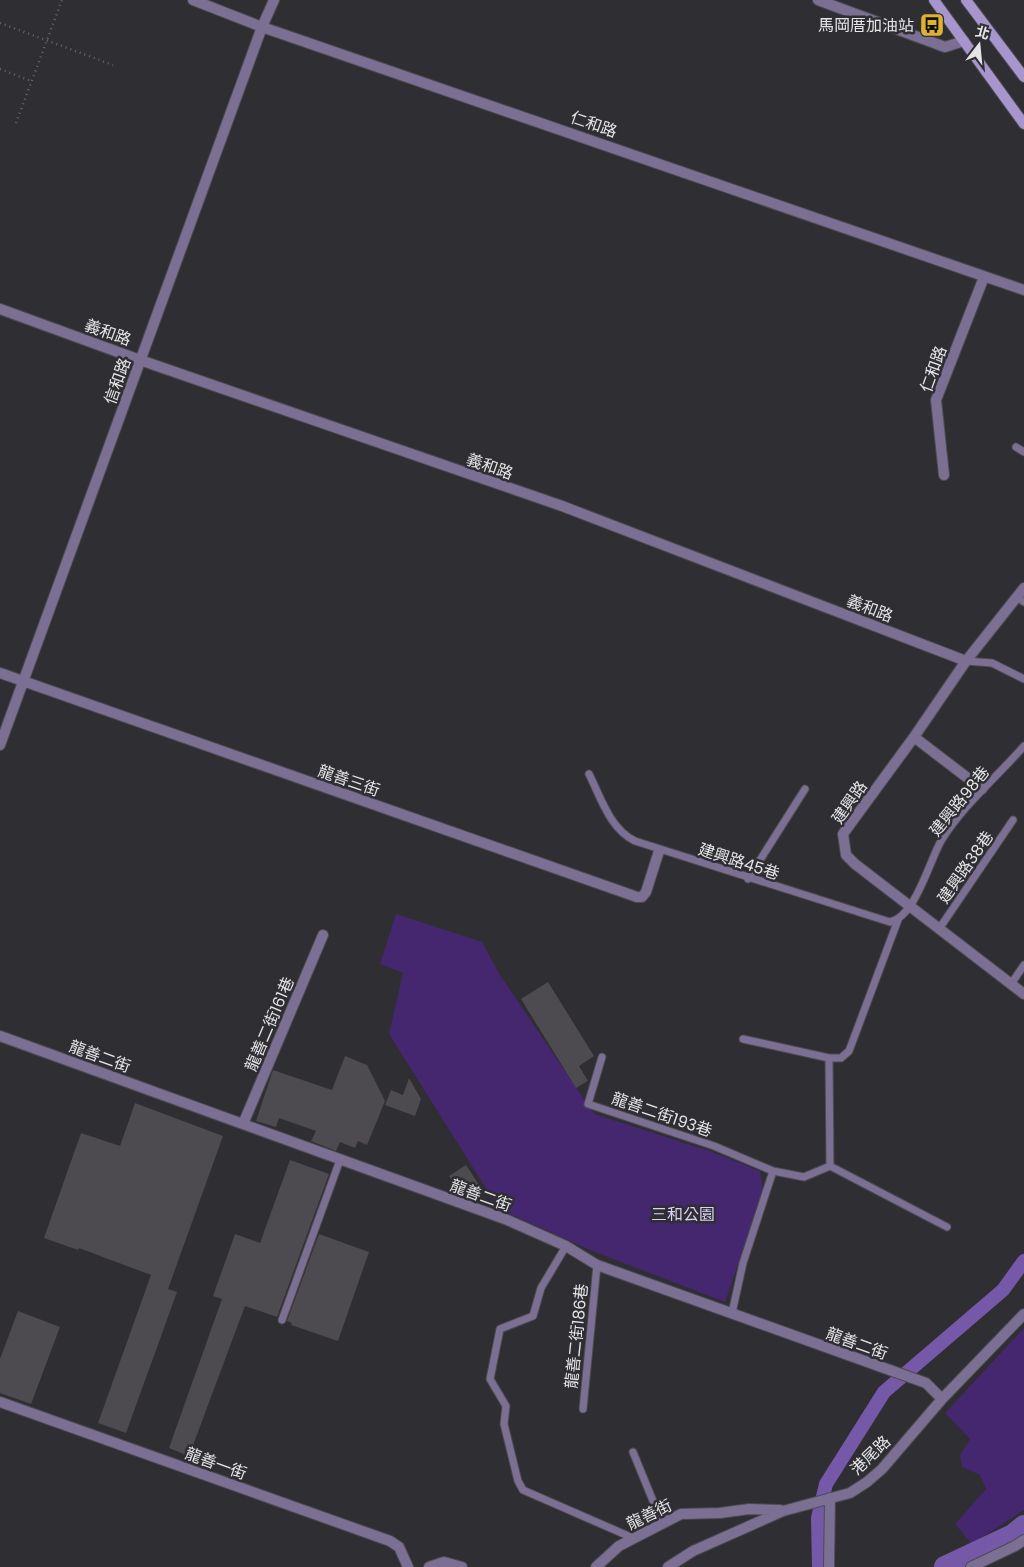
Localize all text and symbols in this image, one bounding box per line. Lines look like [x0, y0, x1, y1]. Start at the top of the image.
bus stop icon: 馬岡厝加油站 [919, 12, 945, 38]
place label: 馬岡厝加油站 [818, 14, 914, 37]
north arrow [954, 20, 1004, 70]
text: 北 [973, 21, 992, 44]
street label: 仁和路 [567, 106, 620, 143]
street label: 義和路 [81, 313, 134, 351]
street label: 仁和路 [914, 343, 952, 396]
street label: 信和路 [98, 355, 136, 408]
street label: 義和路 [463, 448, 516, 485]
street label: 義和路 [843, 589, 896, 628]
street label: 龍善三街 [315, 759, 383, 802]
street label: 建興路98巷 [924, 761, 995, 841]
street label: 建興路 [826, 776, 873, 829]
street label: 建興路38巷 [932, 826, 999, 908]
street label: 建興路45巷 [695, 838, 782, 885]
street label: 龍善二街161巷 [239, 973, 300, 1075]
street label: 龍善二街 [66, 1035, 134, 1078]
street label: 龍善二街193巷 [609, 1087, 715, 1142]
street label: 龍善二街 [447, 1174, 515, 1217]
park label: 三和公園 [651, 1203, 715, 1226]
street label: 龍善二街186巷 [560, 1282, 593, 1390]
street label: 龍善二街 [823, 1322, 891, 1365]
street label: 港尾路 [845, 1430, 896, 1480]
street label: 龍善一街 [182, 1442, 250, 1485]
street label: 龍善街 [623, 1494, 676, 1535]

